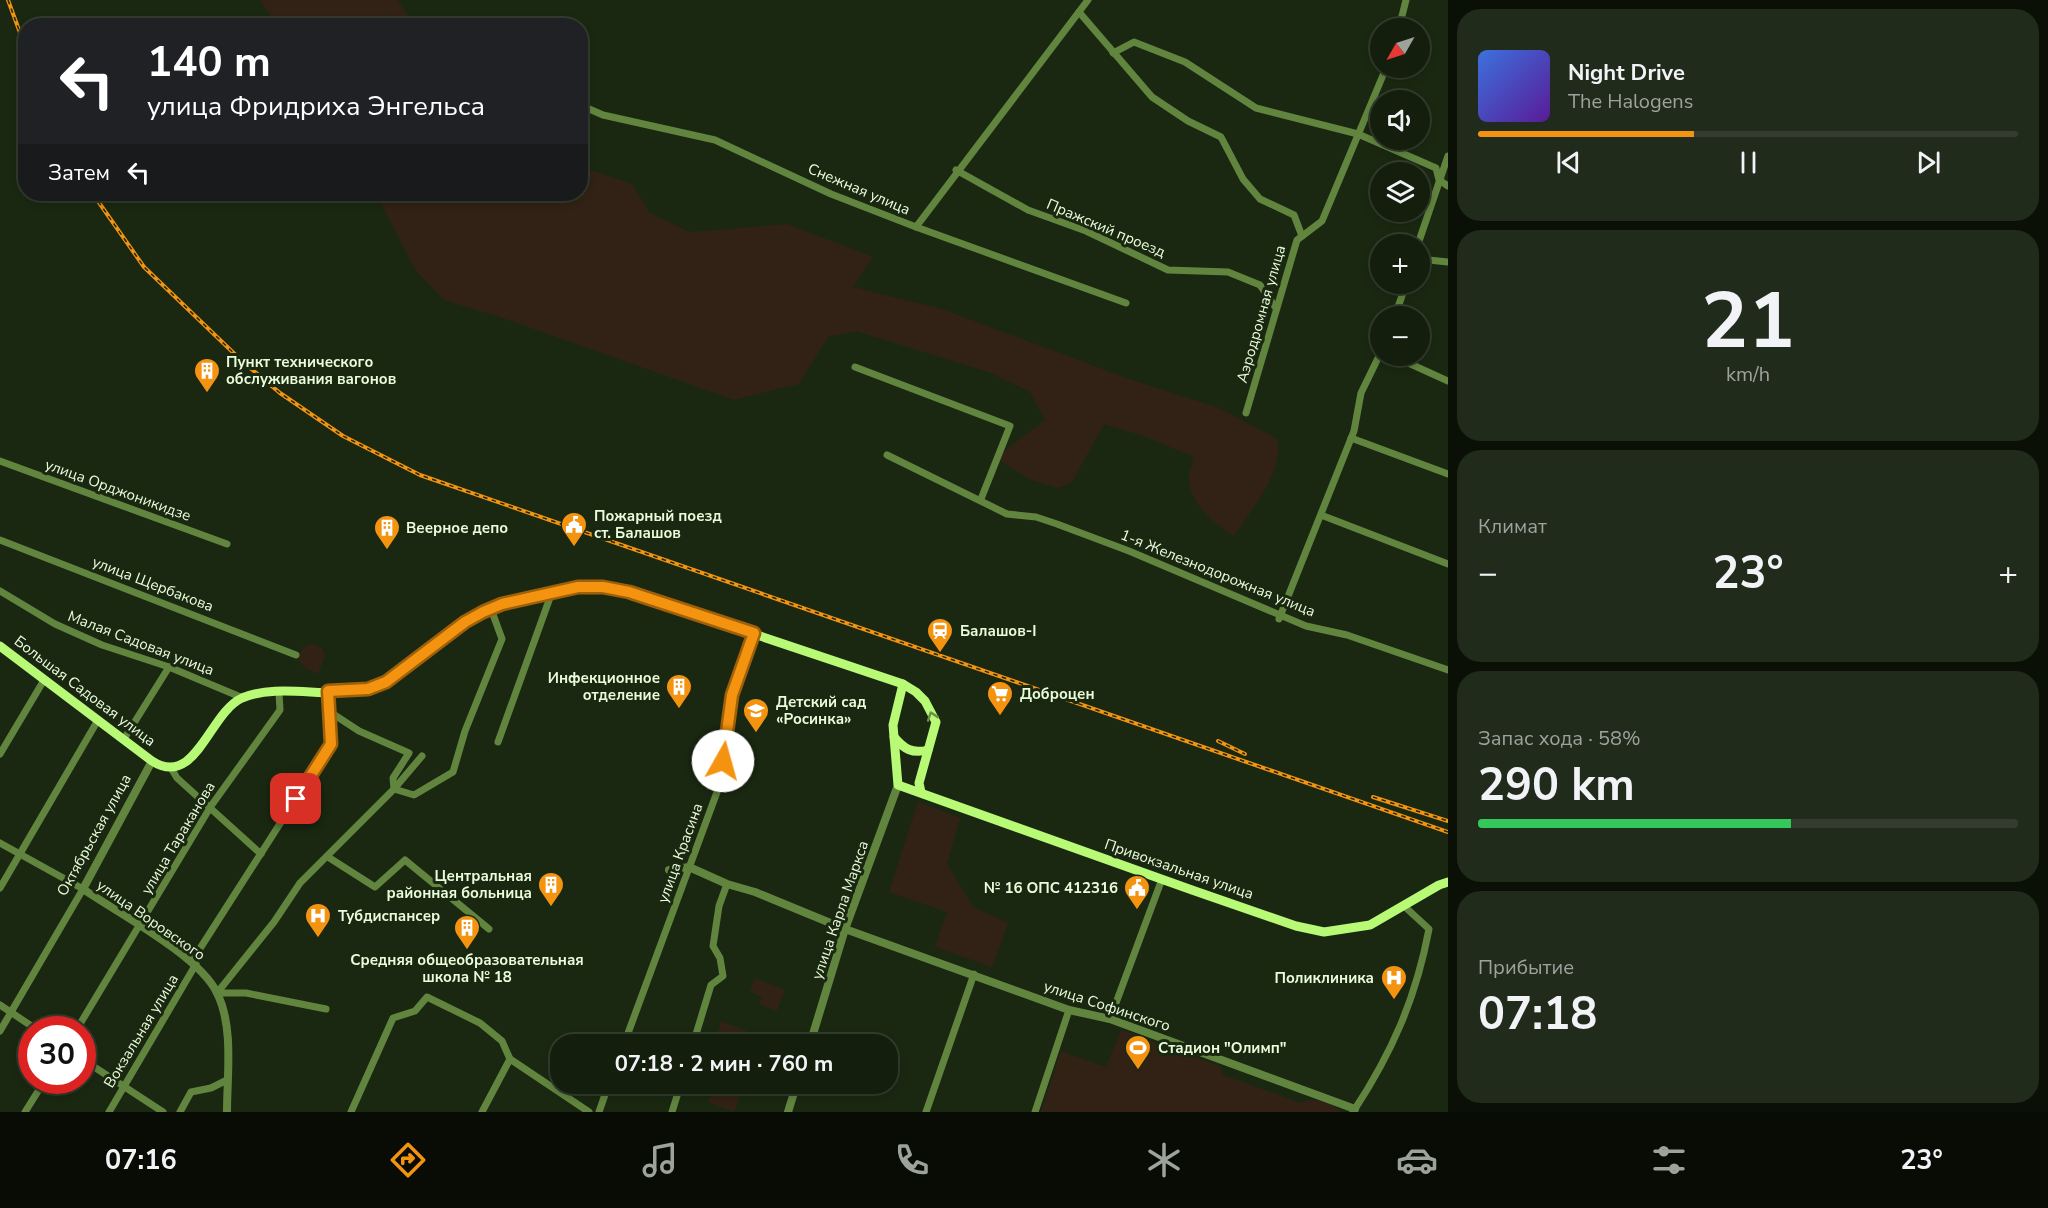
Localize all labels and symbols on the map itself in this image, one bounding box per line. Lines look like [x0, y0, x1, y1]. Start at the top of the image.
north arrow [1370, 18, 1430, 78]
street label: Снежная улица [805, 158, 913, 220]
street label: Пражский проезд [1044, 194, 1169, 262]
street label: Аэродромная улица [1232, 243, 1290, 385]
place label: Пункт технического обслуживания вагонов [226, 352, 396, 389]
building icon: Пункт технического обслуживания вагонов [192, 356, 222, 394]
street label: улица Орджоникидзе [42, 454, 194, 526]
place label: Пожарный поезд ст. Балашов [594, 506, 722, 543]
public building icon: Пожарный поезд ст. Балашов [559, 510, 589, 548]
building icon: Веерное депо [372, 513, 402, 551]
place label: Веерное депо [406, 518, 508, 538]
street label: 1-я Железнодорожная улица [1118, 525, 1318, 621]
street label: улица Щербакова [90, 552, 216, 616]
street label: Малая Садовая улица [65, 606, 217, 680]
station icon: Балашов-I [925, 616, 955, 654]
place label: Балашов-I [960, 621, 1036, 641]
street label: Большая Садовая улица [10, 631, 160, 751]
place label: Инфекционное отделение [548, 668, 660, 705]
building icon: Инфекционное отделение [664, 672, 694, 710]
supermarket icon: Доброцен [985, 679, 1015, 717]
place label: Доброцен [1020, 684, 1095, 704]
place label: Детский сад «Росинка» [776, 692, 866, 729]
school or university icon: Детский сад «Росинка» [741, 696, 771, 734]
one-way arrow [927, 712, 940, 722]
position arrow [691, 729, 755, 793]
street label: Октябрьская улица [52, 770, 136, 900]
pin [270, 773, 321, 824]
street label: улица Тараканова [136, 778, 220, 898]
street label: улица Красина [653, 800, 707, 906]
street label: Привокзальная улица [1102, 834, 1256, 904]
street label: улица Карла Маркса [807, 838, 873, 982]
place label: Центральная районная больница [387, 866, 532, 903]
building icon: Центральная районная больница [536, 870, 566, 908]
public building icon: № 16 ОПС 412316 [1122, 873, 1152, 911]
street label: улица Воровского [93, 875, 209, 965]
place label: № 16 ОПС 412316 [984, 878, 1118, 898]
hospital icon: Тубдиспансер [303, 901, 333, 939]
place label: Тубдиспансер [338, 906, 440, 926]
building icon: Средняя общеобразовательная школа № 18 [452, 913, 482, 951]
place label: Средняя общеобразовательная школа № 18 [350, 950, 584, 987]
hospital icon: Поликлиника [1379, 963, 1409, 1001]
place label: Поликлиника [1274, 968, 1374, 988]
street label: Вокзальная улица [99, 970, 183, 1092]
street label: улица Софинского [1041, 976, 1173, 1036]
speed limit sign: 30 [18, 1016, 96, 1094]
sports icon: Стадион "Олимп" [1123, 1033, 1153, 1071]
place label: Стадион "Олимп" [1158, 1038, 1286, 1058]

